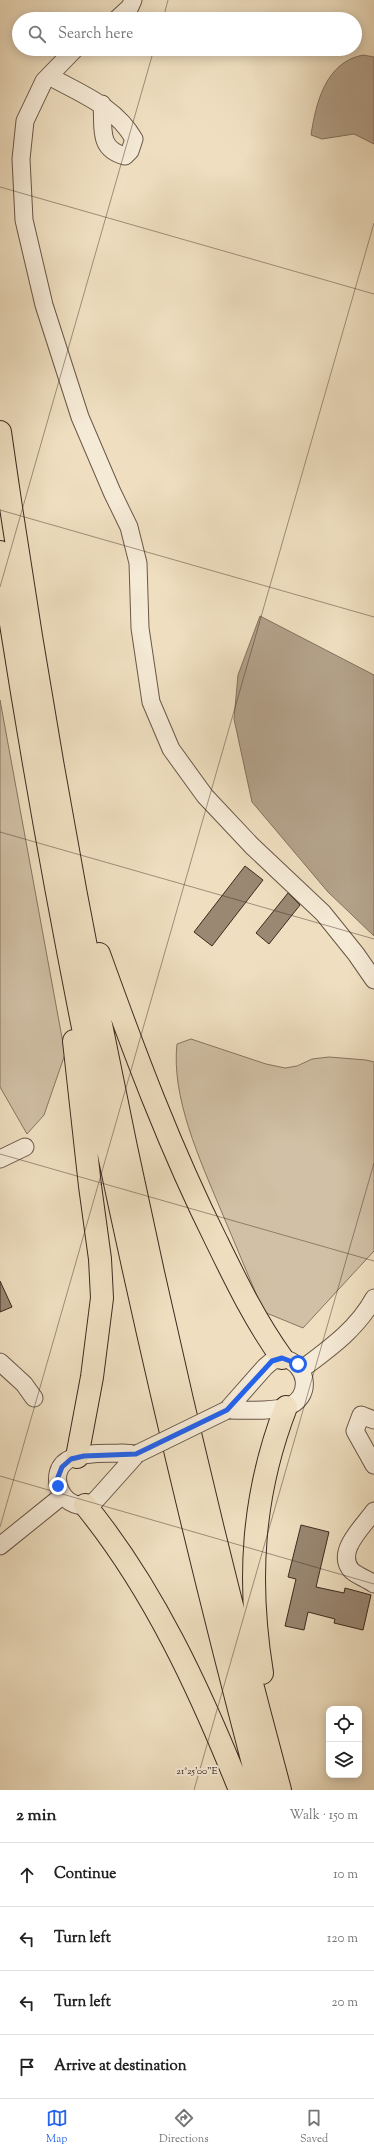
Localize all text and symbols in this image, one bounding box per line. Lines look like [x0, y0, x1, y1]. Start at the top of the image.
search box [12, 12, 362, 56]
icon: search [26, 23, 48, 45]
text: Search here [58, 24, 133, 45]
route start [289, 1355, 307, 1373]
route end [49, 1477, 67, 1495]
map controls [326, 1706, 362, 1778]
button: locate [326, 1706, 362, 1742]
button: layers [326, 1742, 362, 1778]
text: 21°25'00"E [176, 1764, 218, 1779]
text: 2 min [16, 1804, 57, 1828]
text: Walk · 150 m [289, 1807, 358, 1825]
icon: ahead [16, 1864, 38, 1886]
text: Continue [54, 1864, 116, 1885]
text: 10 m [333, 1866, 358, 1884]
icon: left [16, 1928, 38, 1950]
text: Turn left [54, 1928, 111, 1949]
text: 120 m [327, 1930, 358, 1948]
icon: left [16, 1992, 38, 2014]
text: Turn left [54, 1992, 111, 2013]
text: 20 m [332, 1994, 358, 2012]
icon: arrive [16, 2056, 38, 2078]
text: Arrive at destination [54, 2056, 187, 2077]
tab: Map [46, 2107, 68, 2147]
tab: Directions [159, 2107, 209, 2147]
tab: Saved [300, 2107, 328, 2147]

